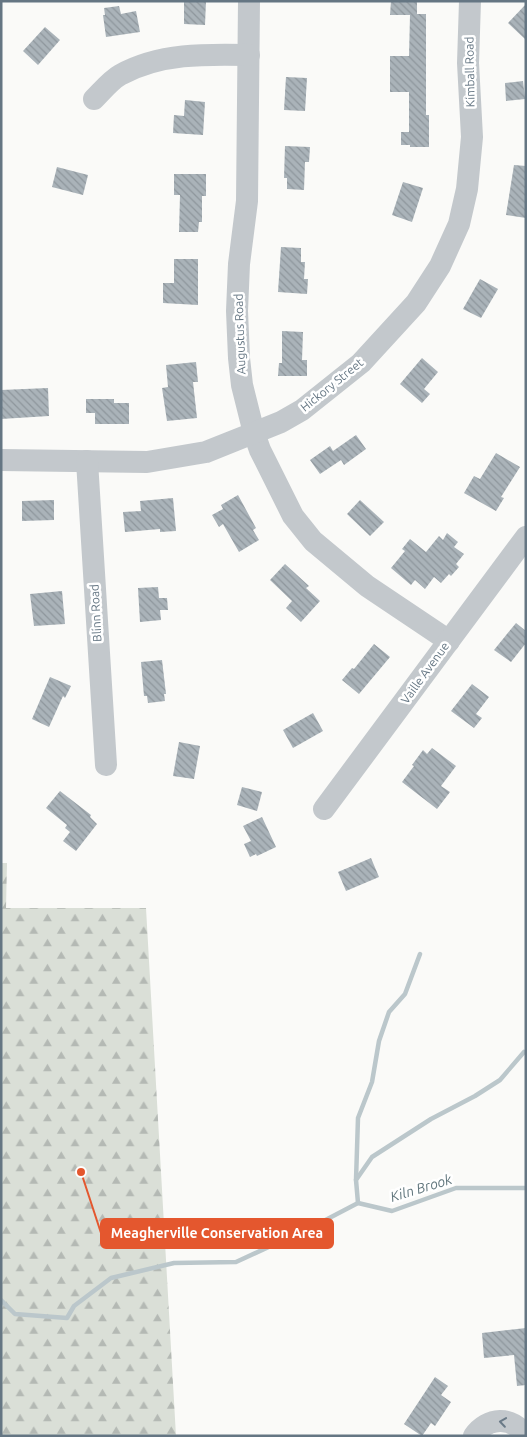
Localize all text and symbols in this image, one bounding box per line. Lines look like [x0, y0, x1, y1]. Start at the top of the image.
street label: Kimball Road [462, 37, 477, 107]
street label: Augustus Road [232, 293, 247, 375]
street label: Hickory Street [298, 355, 366, 414]
street label: Blinn Road [87, 584, 104, 642]
street label: Vaille Avenue [398, 640, 451, 706]
water label: Kiln Brook [388, 1171, 454, 1205]
callout: Meagherville Conservation Area [101, 1219, 333, 1248]
text: Meagherville Conservation Area [111, 1225, 323, 1241]
one-way arrow [499, 1417, 507, 1428]

